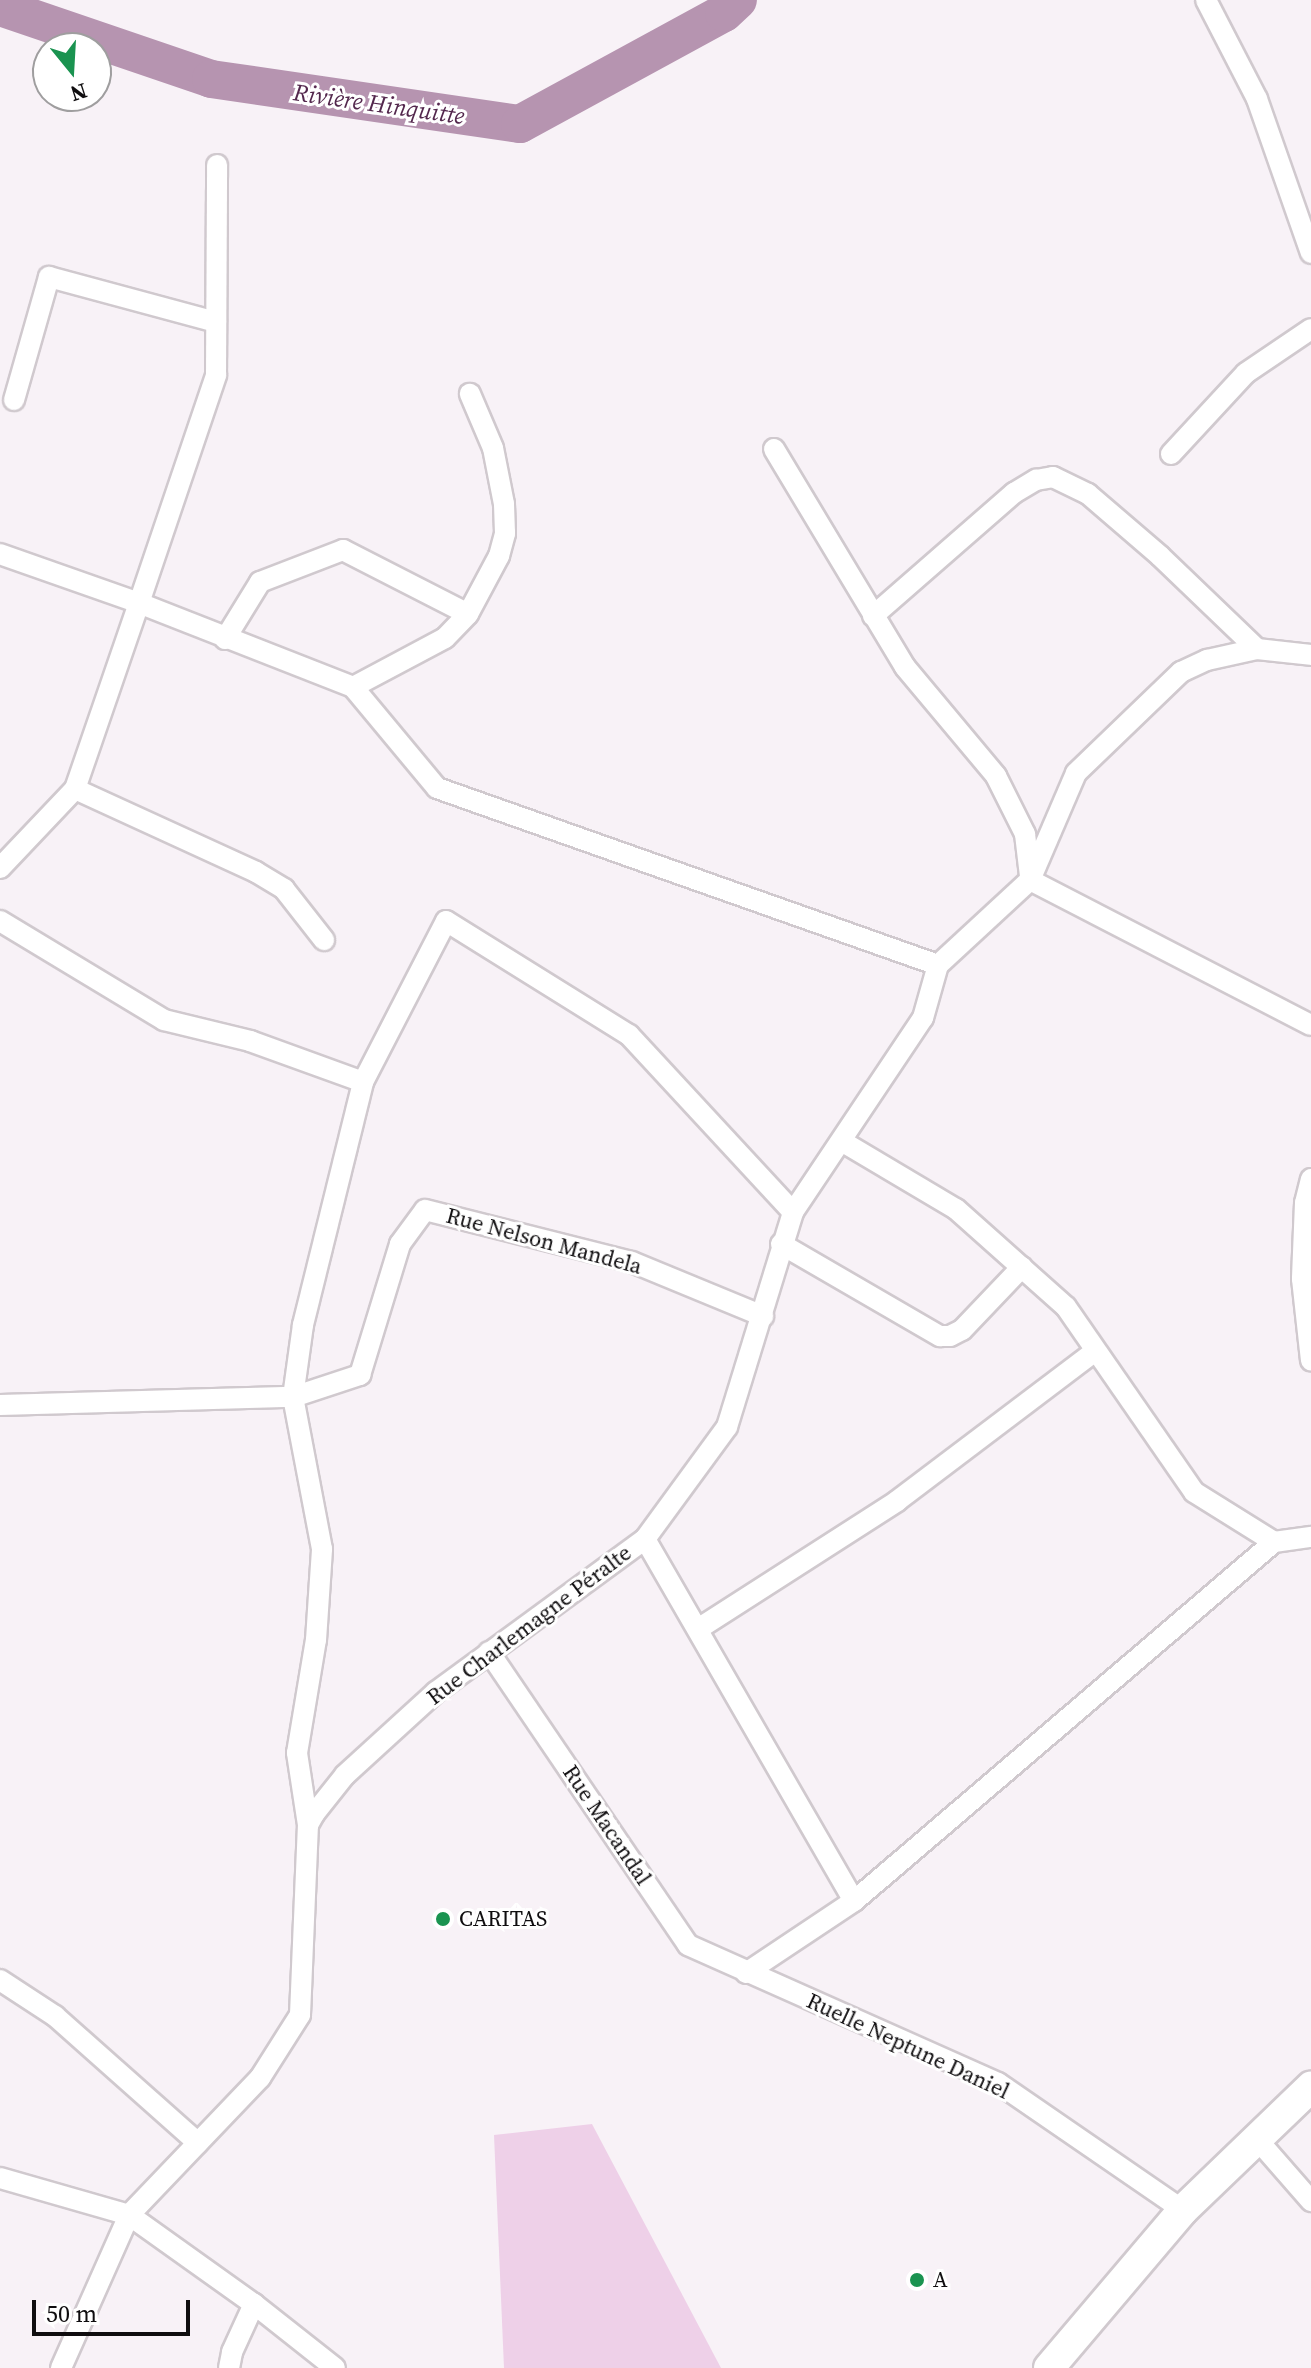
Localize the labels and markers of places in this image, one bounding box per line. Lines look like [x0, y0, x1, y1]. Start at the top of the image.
place label: CARITAS [459, 1906, 547, 1932]
marker: CARITAS [434, 1910, 452, 1928]
place label: A [933, 2267, 948, 2293]
marker: A [908, 2271, 926, 2289]

